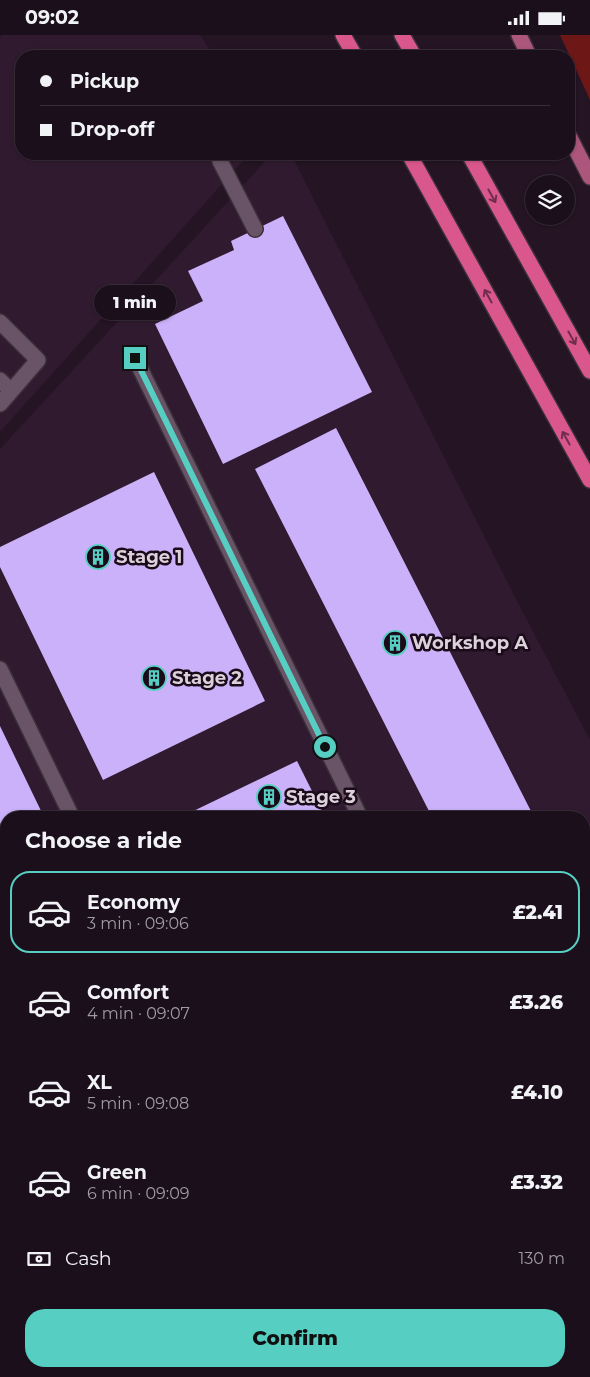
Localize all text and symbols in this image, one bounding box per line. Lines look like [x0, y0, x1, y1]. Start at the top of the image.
text: 09:02 [25, 6, 79, 29]
text: Pickup [70, 70, 139, 93]
text: Drop-off [70, 118, 154, 141]
map controls [525, 175, 575, 225]
button: layers [525, 175, 575, 225]
one-way arrow [488, 189, 498, 203]
callout: 1 min [94, 285, 176, 321]
one-way arrow [482, 289, 492, 303]
text: 1 min [113, 293, 157, 312]
one-way arrow [567, 331, 577, 345]
route end [124, 347, 146, 369]
one-way arrow [561, 431, 571, 445]
building icon: Stage 1 [85, 544, 111, 570]
place label: Stage 1 [116, 546, 182, 568]
building icon: Workshop A [382, 630, 408, 656]
place label: Workshop A [412, 632, 528, 654]
building icon: Stage 2 [141, 665, 167, 691]
place label: Stage 2 [172, 667, 242, 689]
route start [314, 736, 336, 758]
building icon: Stage 3 [256, 784, 282, 810]
place label: Stage 3 [286, 786, 356, 808]
text: Choose a ride [25, 827, 182, 854]
icon: car [27, 890, 72, 935]
text: Economy [87, 891, 180, 914]
text: £2.41 [513, 901, 563, 924]
text: 3 min · 09:06 [87, 914, 189, 933]
icon: car [27, 980, 72, 1025]
text: Comfort [87, 981, 169, 1004]
text: £3.26 [510, 991, 563, 1014]
text: 4 min · 09:07 [87, 1004, 190, 1023]
icon: car [27, 1070, 72, 1115]
text: XL [87, 1071, 112, 1094]
text: £4.10 [511, 1081, 563, 1104]
text: 5 min · 09:08 [87, 1094, 189, 1113]
icon: car [27, 1160, 72, 1205]
text: Green [87, 1161, 147, 1184]
text: £3.32 [510, 1171, 563, 1194]
text: 6 min · 09:09 [87, 1184, 190, 1203]
icon: cash [25, 1245, 53, 1273]
text: Cash [65, 1247, 112, 1270]
text: 130 m [518, 1249, 565, 1268]
button: Confirm [25, 1309, 565, 1367]

